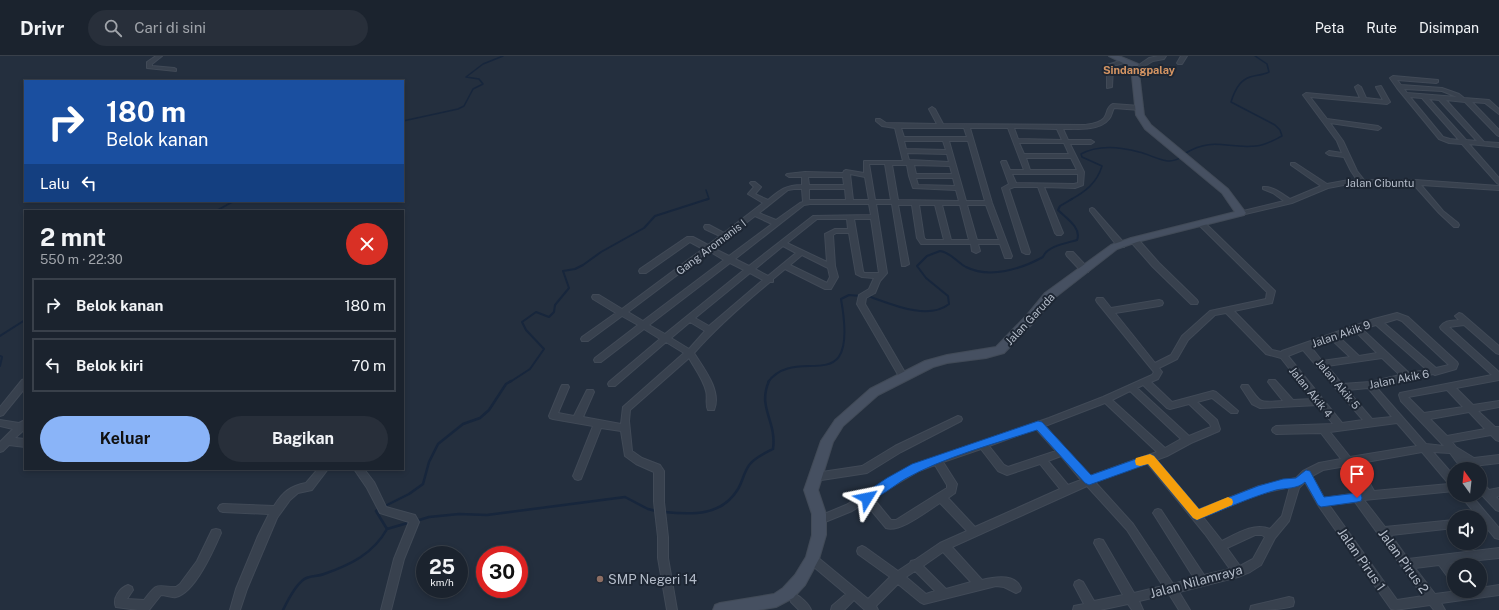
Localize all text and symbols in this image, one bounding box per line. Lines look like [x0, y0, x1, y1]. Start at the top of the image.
search box [88, 10, 368, 46]
text: Drivr [20, 17, 64, 39]
icon: search [102, 17, 124, 39]
text: Cari di sini [134, 19, 206, 36]
text: Peta [1315, 20, 1344, 36]
text: Rute [1366, 20, 1397, 36]
text: Disimpan [1419, 20, 1479, 36]
district label: Sindangpalay [1103, 64, 1176, 76]
text: 180 m [106, 95, 186, 128]
icon: right [40, 96, 92, 148]
text: Belok kanan [106, 129, 209, 150]
icon: left [78, 172, 100, 194]
text: Lalu [40, 175, 70, 192]
street label: Jalan Cibuntu [1346, 177, 1414, 189]
street label: Gang Aromanis I [674, 217, 748, 277]
text: 2 mnt [40, 223, 106, 251]
button: close [346, 223, 388, 265]
text: 550 m · 22:30 [40, 252, 123, 267]
street label: Jalan Garuda [1003, 291, 1057, 347]
icon: right [42, 294, 64, 316]
text: Belok kanan [76, 297, 163, 314]
text: 180 m [344, 297, 386, 314]
street label: Jalan Akik 9 [1310, 318, 1372, 350]
icon: left [42, 354, 64, 376]
text: Belok kiri [76, 357, 143, 374]
text: 70 m [351, 357, 386, 374]
street label: Jalan Akik 5 [1314, 357, 1362, 411]
street label: Jalan Akik 4 [1287, 364, 1335, 420]
street label: Jalan Akik 6 [1368, 367, 1430, 391]
button: Keluar [40, 416, 210, 462]
button: Bagikan [218, 416, 388, 462]
pin [1340, 457, 1374, 498]
north arrow [1447, 462, 1487, 502]
map controls [1447, 462, 1487, 598]
icon: arrive [1346, 463, 1368, 485]
position arrow [846, 477, 888, 519]
button: sound [1447, 510, 1487, 550]
street label: Jalan Pirus 1 [1334, 525, 1389, 594]
street label: Jalan Pirus 2 [1375, 526, 1432, 596]
speed limit sign: 30 [476, 546, 528, 598]
text: 25 [429, 555, 455, 579]
button: search [1447, 558, 1487, 598]
street label: Jalan Nilamraya [1148, 562, 1244, 601]
place label: SMP Negeri 14 [608, 572, 697, 587]
marker: SMP Negeri 14 [595, 574, 605, 584]
text: km/h [430, 576, 454, 588]

